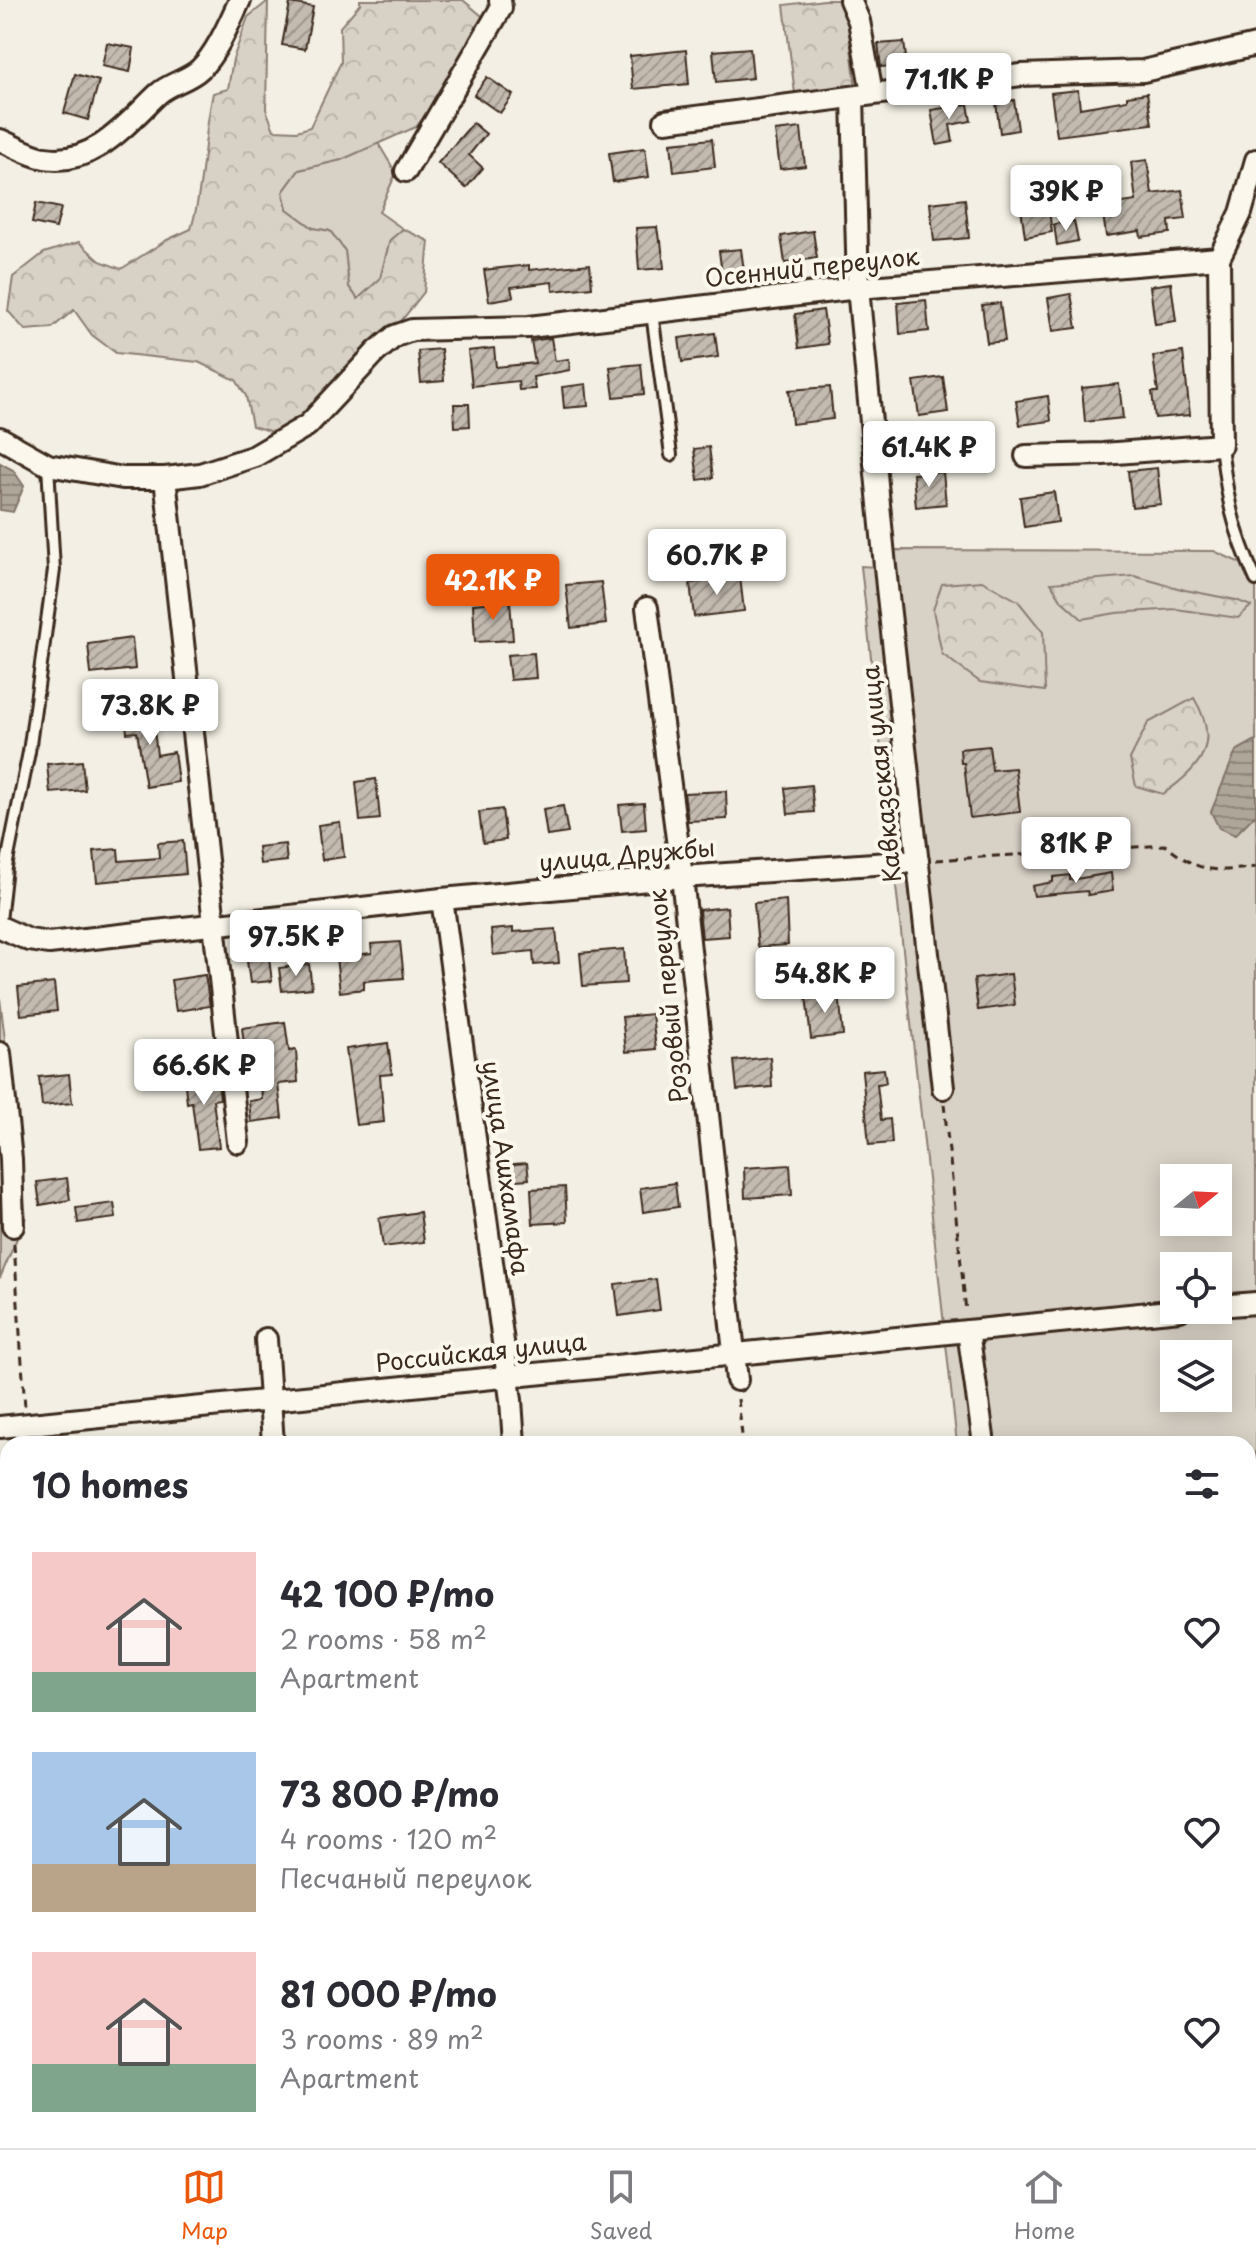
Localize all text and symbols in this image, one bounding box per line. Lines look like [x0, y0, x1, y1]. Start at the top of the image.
pin: 71.1K ₽ [875, 53, 1023, 121]
text: 71.1K ₽ [904, 59, 994, 98]
pin: 39K ₽ [1010, 165, 1122, 233]
text: 39K ₽ [1028, 171, 1104, 210]
street label: Осенний переулок [703, 237, 921, 295]
pin: 61.4K ₽ [855, 421, 1003, 489]
text: 61.4K ₽ [881, 427, 977, 466]
pin: 60.7K ₽ [643, 529, 791, 597]
text: 60.7K ₽ [666, 535, 768, 574]
pin: 42.1K ₽ [419, 554, 567, 622]
text: 42.1K ₽ [444, 560, 542, 599]
street label: Кавказcкая улица [851, 664, 909, 884]
pin: 73.8K ₽ [76, 679, 224, 747]
text: 73.8K ₽ [100, 685, 200, 724]
pin: 81K ₽ [1020, 817, 1132, 885]
text: 81K ₽ [1039, 823, 1113, 862]
street label: улица Дружбы [537, 828, 716, 880]
street label: Розовый переулок [638, 887, 696, 1105]
pin: 97.5K ₽ [222, 910, 370, 978]
text: 97.5K ₽ [248, 916, 344, 955]
pin: 54.8K ₽ [751, 947, 899, 1015]
text: 54.8K ₽ [774, 953, 877, 992]
pin: 66.6K ₽ [130, 1039, 278, 1107]
text: 66.6K ₽ [152, 1045, 256, 1084]
street label: улица Ашхамафа [474, 1058, 540, 1277]
north arrow [1160, 1164, 1232, 1236]
map controls [1160, 1164, 1232, 1412]
button: locate [1160, 1252, 1232, 1324]
street label: Российская улица [374, 1322, 588, 1380]
button: layers [1160, 1340, 1232, 1412]
text: 10 homes [32, 1458, 188, 1510]
icon: filters [1180, 1462, 1224, 1506]
text: 42 100 ₽/mo [280, 1567, 494, 1619]
icon: home [96, 1584, 192, 1680]
icon: heart [1180, 1610, 1224, 1654]
text: 2 rooms · 58 m² [280, 1619, 487, 1658]
text: Apartment [280, 1658, 419, 1697]
text: 73 800 ₽/mo [280, 1767, 499, 1819]
icon: home [96, 1784, 192, 1880]
icon: heart [1180, 1810, 1224, 1854]
text: 4 rooms · 120 m² [280, 1819, 497, 1858]
text: Песчаный переулок [280, 1858, 532, 1897]
text: 81 000 ₽/mo [280, 1967, 497, 2019]
icon: home [96, 1984, 192, 2080]
icon: heart [1180, 2010, 1224, 2054]
text: 3 rooms · 89 m² [280, 2019, 484, 2058]
text: Apartment [280, 2058, 419, 2097]
tab: Map [181, 2165, 228, 2246]
tab: Saved [590, 2165, 652, 2246]
tab: Home [1014, 2165, 1075, 2246]

